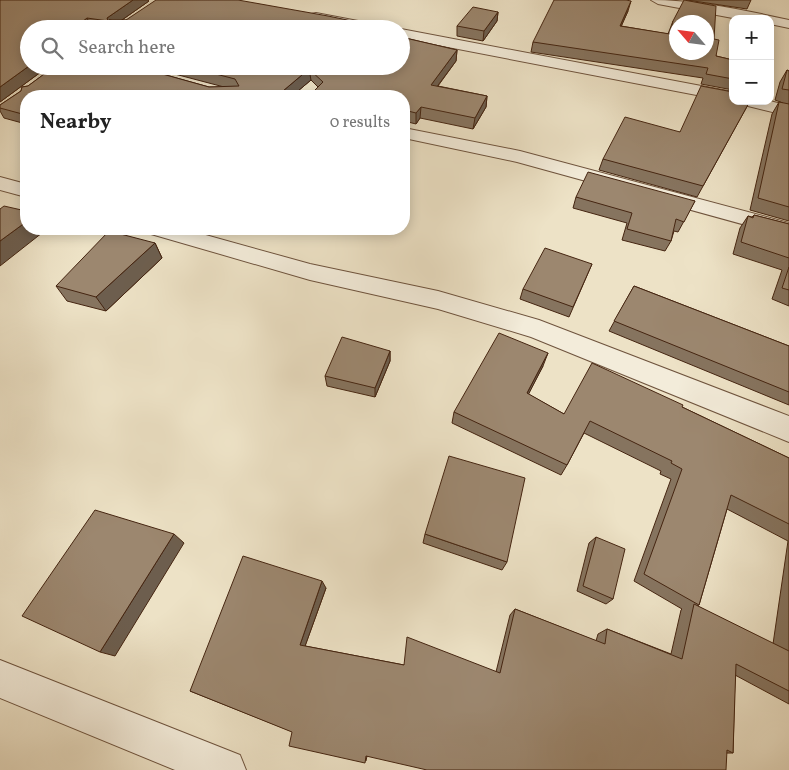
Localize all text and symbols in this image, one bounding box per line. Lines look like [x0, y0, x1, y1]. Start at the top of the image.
north arrow [669, 15, 714, 60]
map controls [729, 15, 774, 105]
button: + [729, 15, 774, 60]
search box [20, 20, 410, 75]
icon: search [38, 34, 66, 62]
text: Search here [78, 35, 175, 61]
button: − [729, 60, 774, 105]
text: Nearby [40, 108, 111, 137]
text: 0 results [330, 112, 390, 134]

